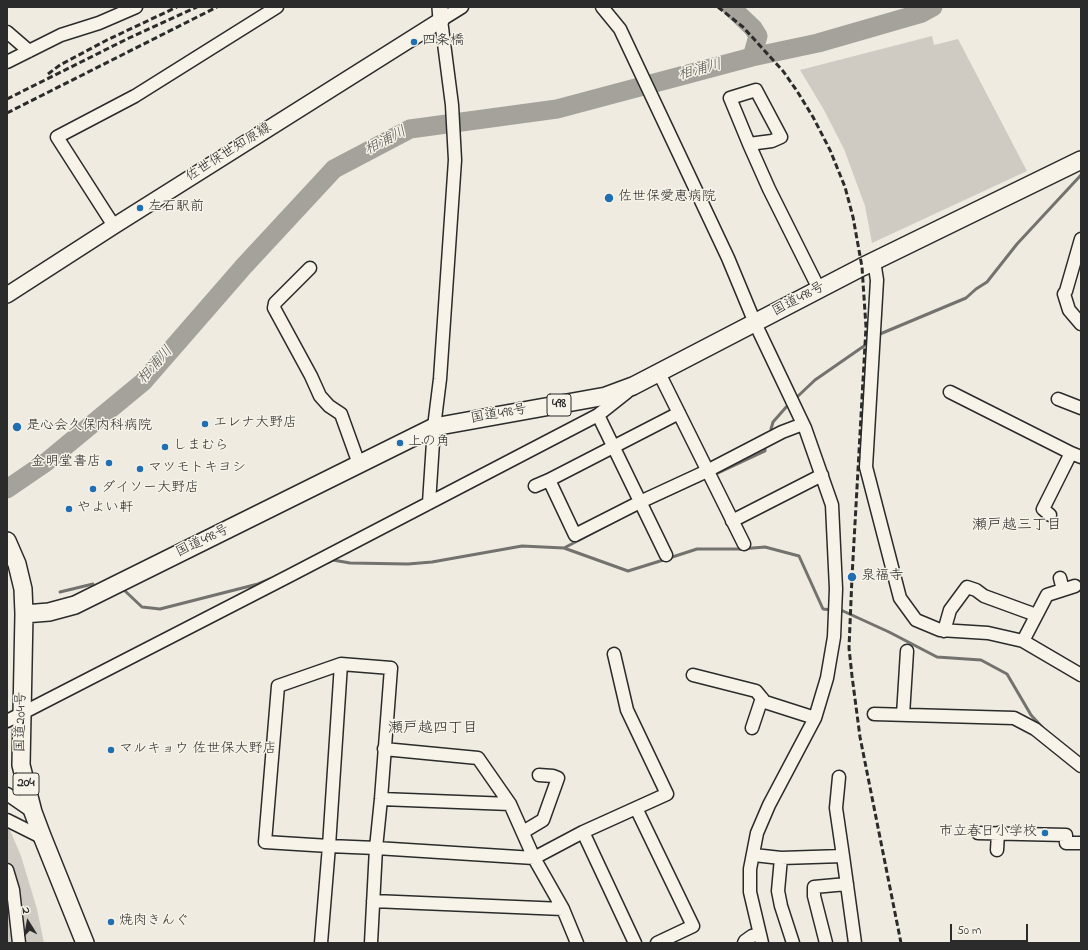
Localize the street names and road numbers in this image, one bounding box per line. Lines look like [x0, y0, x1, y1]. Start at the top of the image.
street label: 佐世保世知原線 [183, 120, 275, 186]
street label: 国道498号 [770, 279, 828, 321]
road number: 498 [547, 394, 571, 416]
street label: 国道498号 [469, 402, 529, 428]
street label: 国道498号 [174, 522, 232, 562]
street label: 国道204号 [13, 691, 31, 753]
road number: 204 [13, 773, 39, 795]

